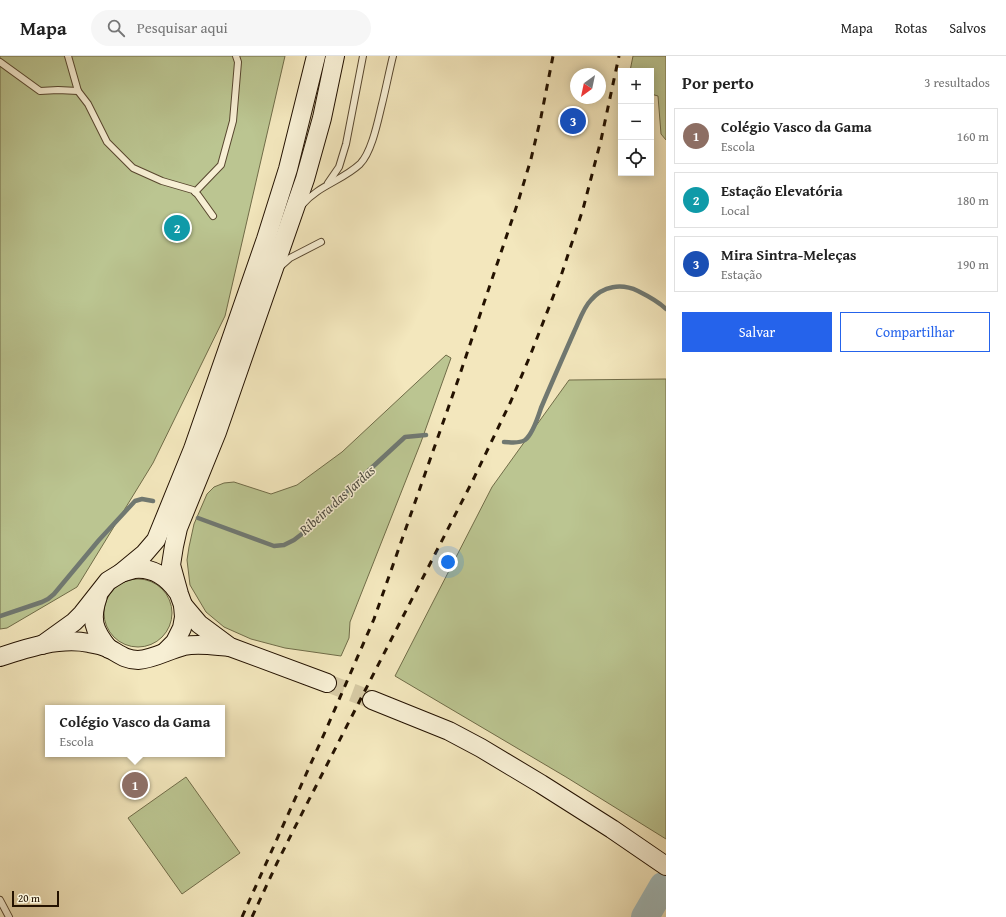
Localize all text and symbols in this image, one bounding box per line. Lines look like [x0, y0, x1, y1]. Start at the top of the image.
search box [91, 10, 371, 46]
text: Mapa [20, 14, 67, 42]
icon: search [105, 17, 127, 39]
text: Pesquisar aqui [137, 17, 228, 38]
text: Mapa [841, 18, 873, 38]
text: Rotas [895, 18, 927, 38]
text: Salvos [949, 18, 986, 38]
north arrow [570, 68, 606, 104]
map controls [618, 68, 654, 176]
button: + [618, 68, 654, 104]
text: Por perto [682, 70, 754, 95]
text: 3 resultados [924, 73, 990, 92]
button: − [618, 104, 654, 140]
pin: 3 [560, 106, 586, 136]
text: Colégio Vasco da Gama [721, 116, 872, 137]
text: 1 [693, 127, 699, 146]
text: 160 m [957, 127, 989, 146]
text: Escola [721, 137, 755, 156]
button: locate [618, 140, 654, 176]
text: Estação Elevatória [721, 180, 843, 201]
text: 2 [693, 191, 699, 210]
text: 180 m [957, 191, 989, 210]
text: Local [721, 201, 750, 220]
pin: 2 [164, 213, 190, 243]
text: Mira Sintra-Meleças [721, 244, 857, 265]
text: 3 [693, 255, 699, 274]
text: 190 m [957, 255, 989, 274]
text: Estação [721, 265, 762, 284]
button: Salvar [682, 312, 832, 352]
button: Compartilhar [840, 312, 990, 352]
water label: Ribeira das Jardas [294, 461, 379, 540]
your location [438, 552, 458, 572]
popup [45, 705, 225, 757]
text: Colégio Vasco da Gama [60, 711, 210, 732]
text: Escola [60, 732, 94, 751]
pin: 1 [122, 770, 148, 800]
scale bar [12, 889, 59, 908]
text: 20 m [18, 890, 40, 906]

